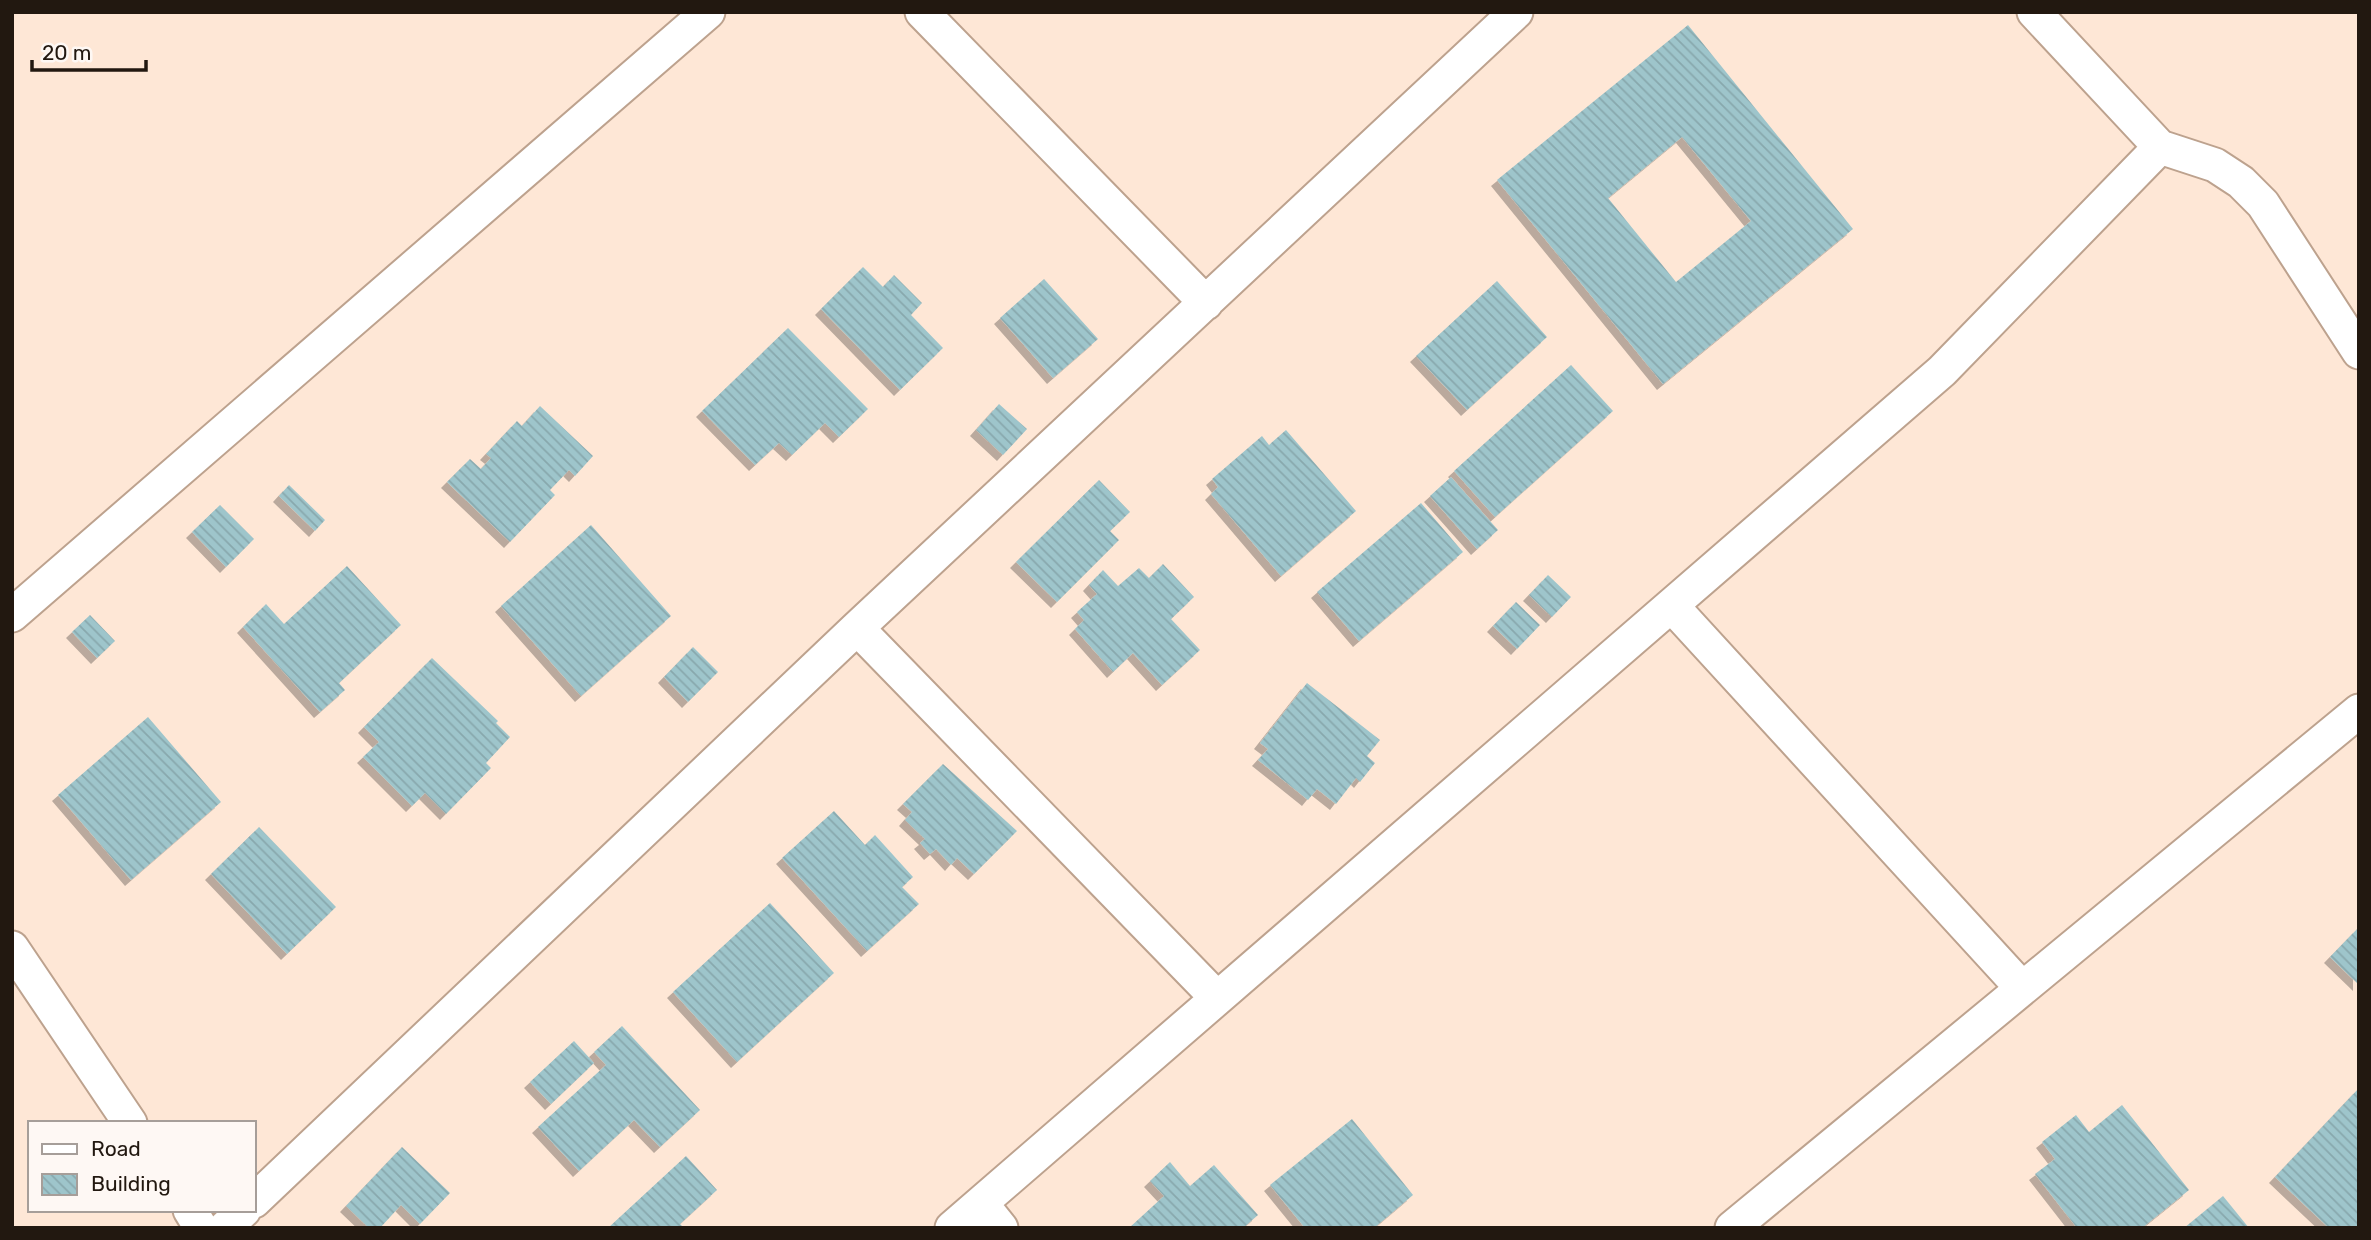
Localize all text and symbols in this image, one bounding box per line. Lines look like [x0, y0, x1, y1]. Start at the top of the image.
scale bar [32, 28, 145, 72]
text: 20 m [42, 40, 91, 65]
legend [28, 1121, 256, 1212]
text: Road [91, 1136, 141, 1161]
text: Building [91, 1171, 171, 1196]

